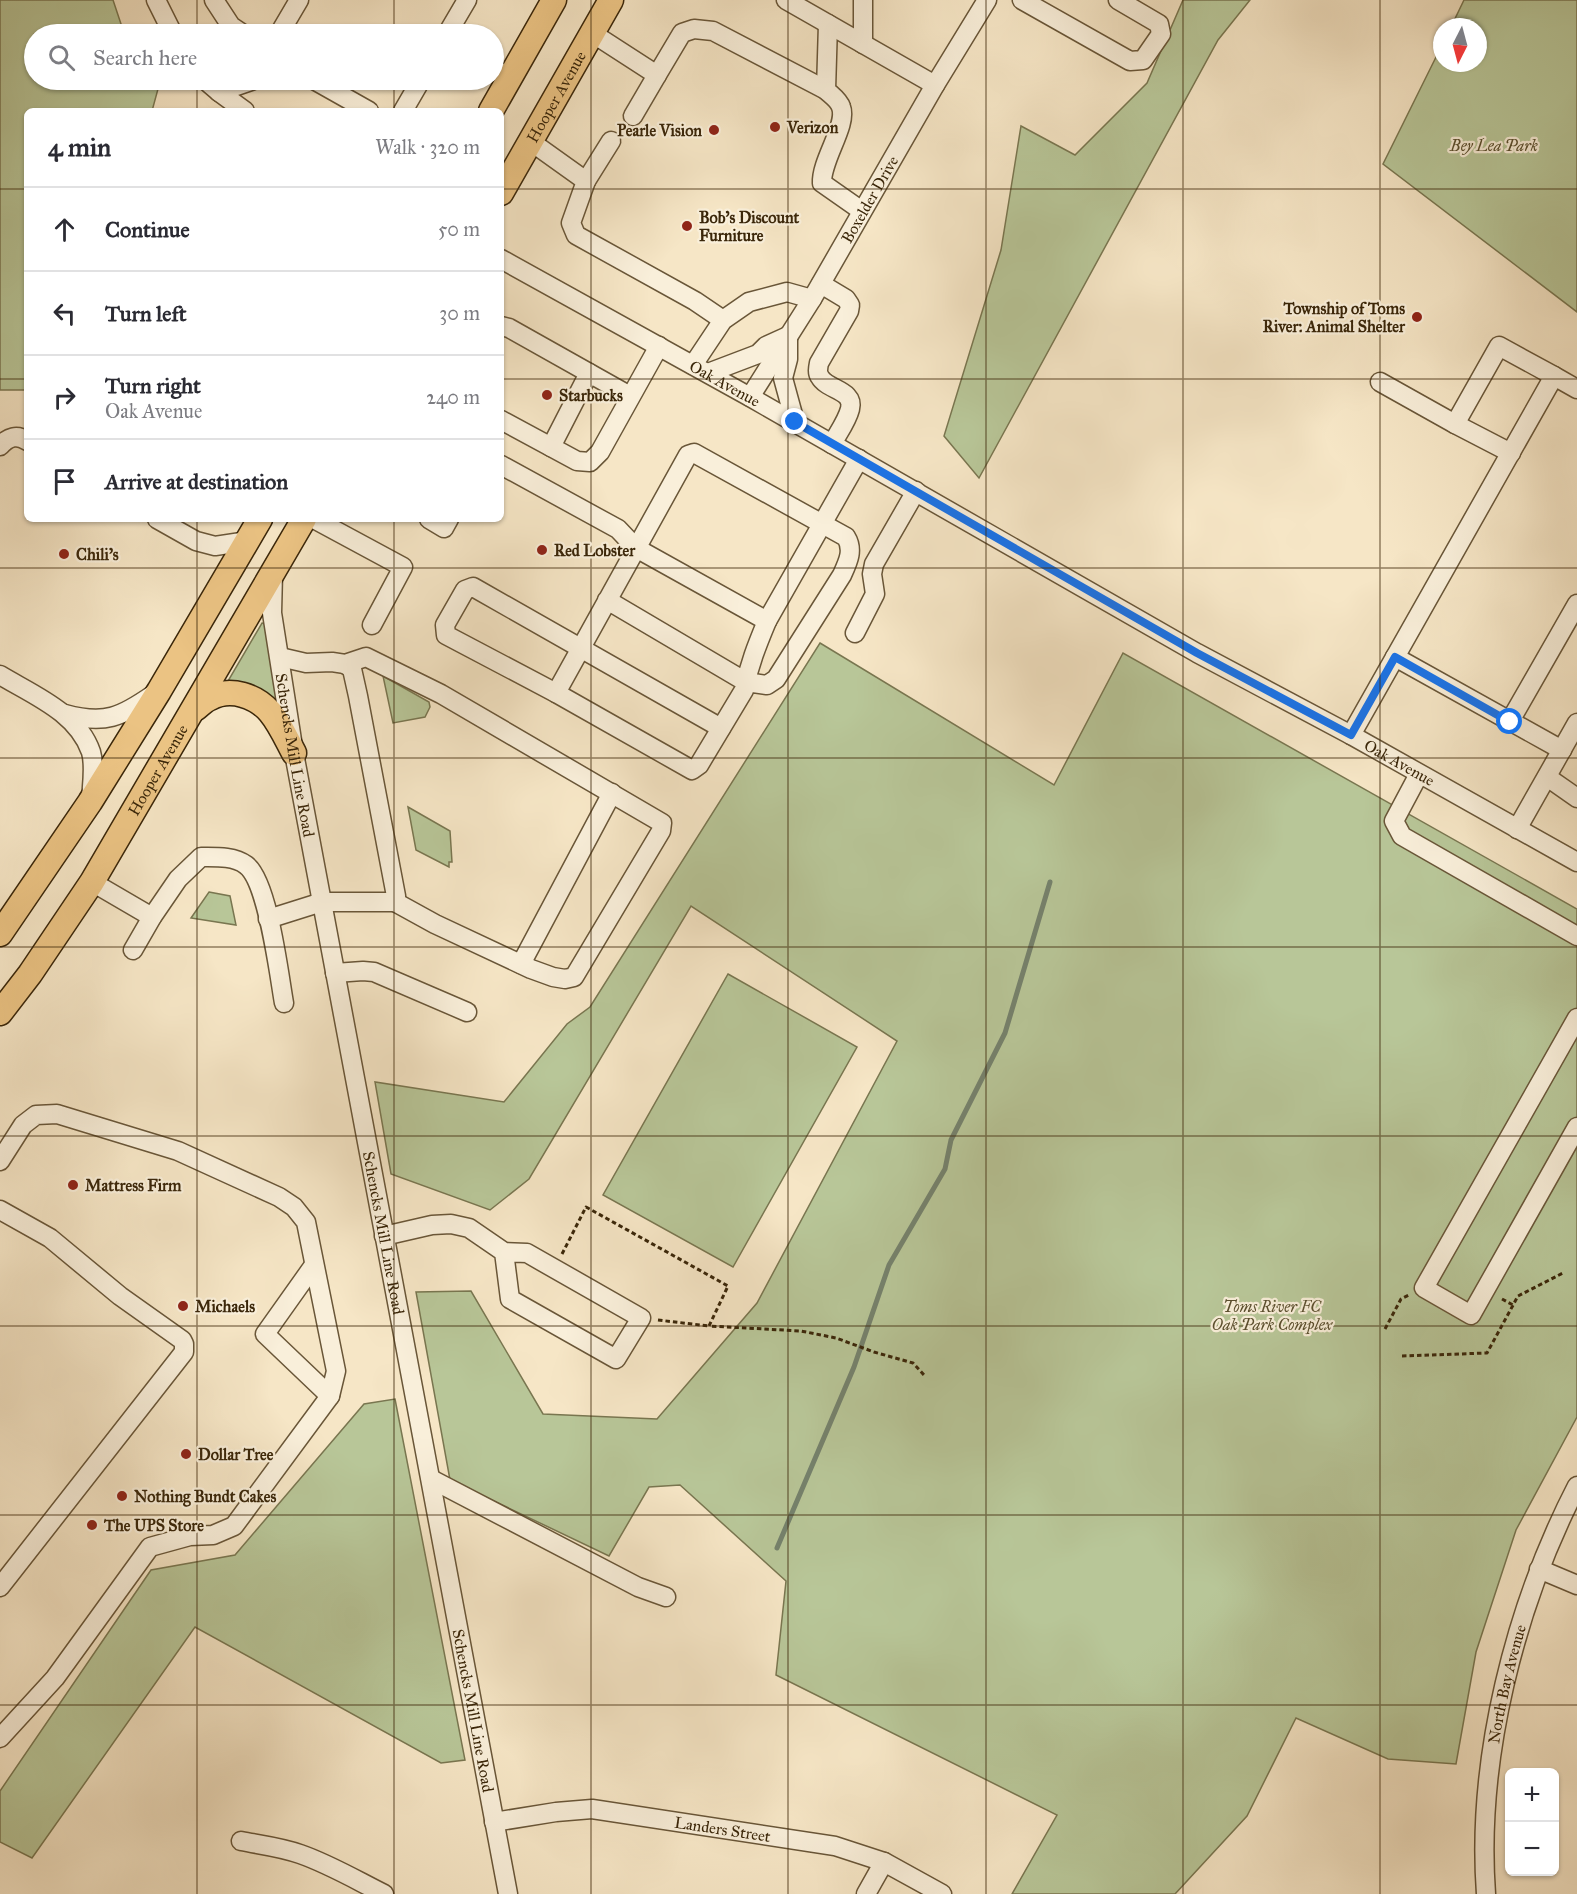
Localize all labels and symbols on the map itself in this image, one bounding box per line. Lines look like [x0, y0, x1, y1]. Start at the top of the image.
north arrow [1433, 18, 1487, 72]
street label: Hooper Avenue [523, 47, 590, 146]
place label: Verizon [786, 118, 839, 137]
marker: Verizon [768, 120, 782, 134]
place label: Pearle Vision [617, 121, 702, 140]
marker: Pearle Vision [707, 123, 721, 137]
park label: Bey Lea Park [1449, 136, 1538, 155]
street label: Boxelder Drive [837, 152, 903, 247]
place label: Bob's Discount Furniture [699, 208, 800, 245]
marker: Bob's Discount Furniture [680, 219, 694, 233]
place label: Township of Toms River: Animal Shelter [1263, 299, 1406, 336]
marker: Township of Toms River: Animal Shelter [1410, 310, 1424, 324]
street label: Oak Avenue [686, 356, 764, 411]
place label: Starbucks [559, 386, 623, 405]
marker: Starbucks [540, 388, 554, 402]
route end [781, 408, 807, 434]
place label: Red Lobster [554, 541, 636, 560]
marker: Red Lobster [535, 543, 549, 557]
place label: Chili's [76, 545, 119, 564]
marker: Chili's [57, 547, 71, 561]
street label: Schencks Mill Line Road [272, 672, 319, 839]
route start [1496, 708, 1522, 734]
street label: Hooper Avenue [124, 721, 192, 819]
street label: Oak Avenue [1361, 735, 1438, 790]
street label: Schencks Mill Line Road [359, 1150, 408, 1316]
place label: Mattress Firm [85, 1176, 182, 1195]
marker: Mattress Firm [66, 1178, 80, 1192]
place label: Michaels [195, 1297, 255, 1316]
park label: Toms River FC Oak Park Complex [1212, 1297, 1334, 1335]
marker: Michaels [176, 1299, 190, 1313]
place label: Dollar Tree [198, 1445, 274, 1464]
marker: Dollar Tree [179, 1447, 193, 1461]
place label: Nothing Bundt Cakes [134, 1487, 276, 1507]
marker: Nothing Bundt Cakes [115, 1489, 129, 1503]
place label: The UPS Store [103, 1516, 204, 1535]
marker: The UPS Store [85, 1518, 99, 1532]
street label: North Bay Avenue [1484, 1622, 1530, 1745]
street label: Schencks Mill Line Road [448, 1627, 498, 1794]
street label: Landers Street [673, 1813, 772, 1846]

